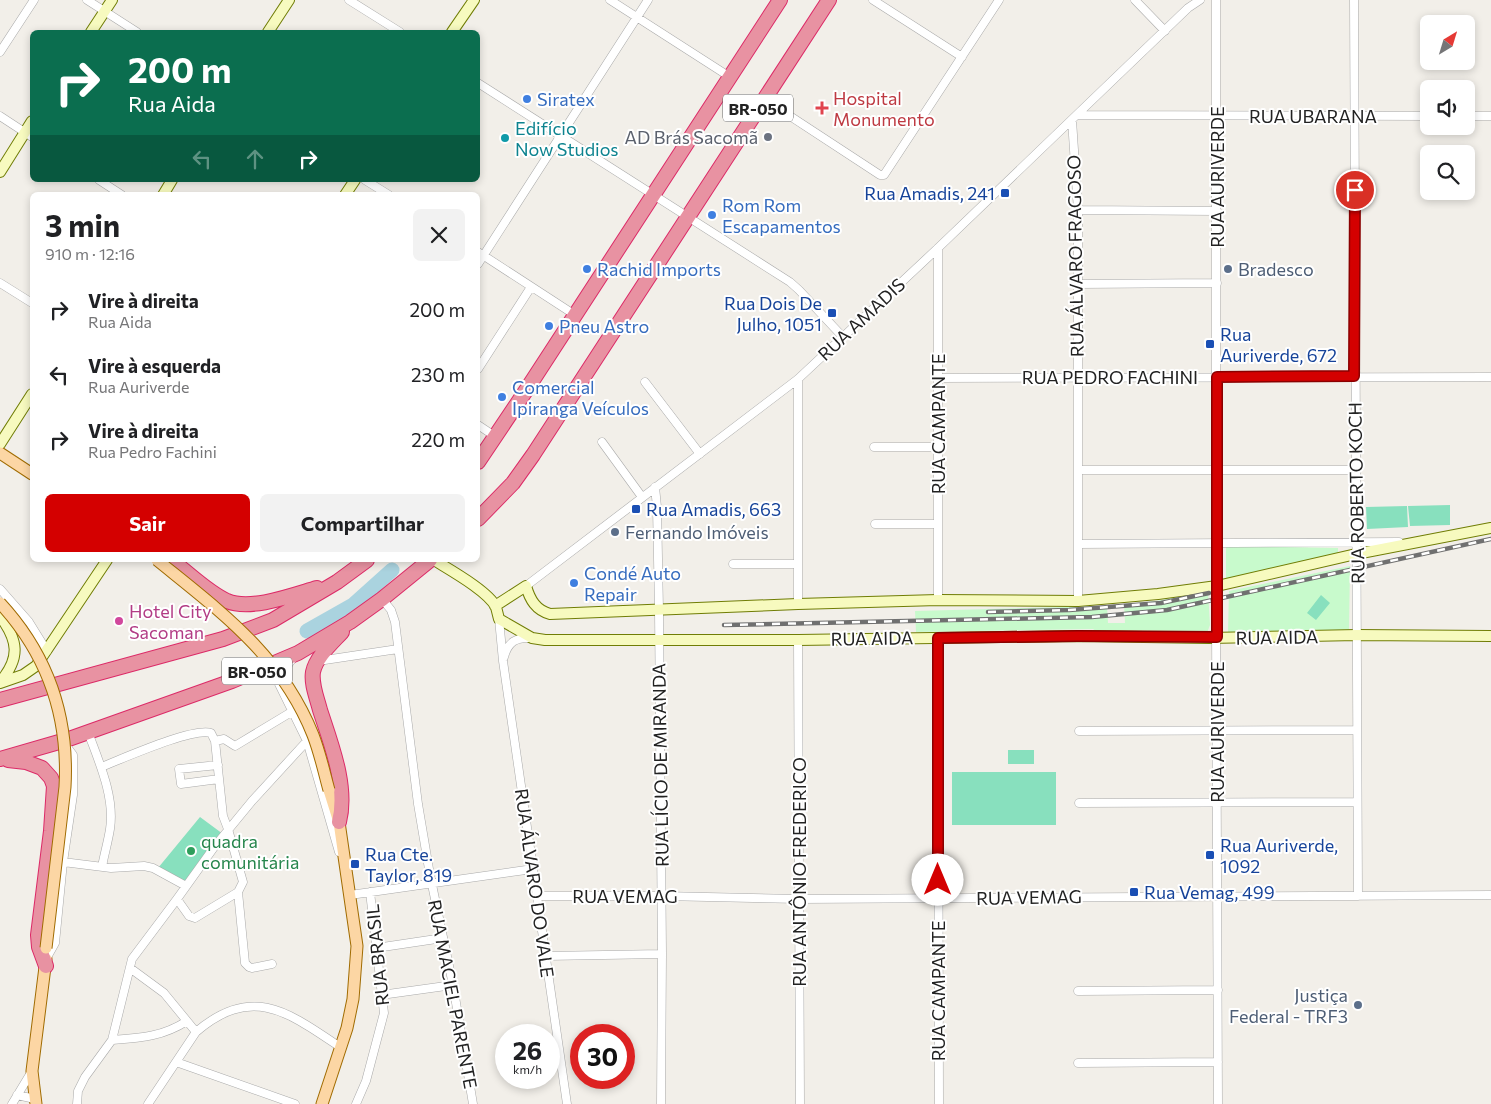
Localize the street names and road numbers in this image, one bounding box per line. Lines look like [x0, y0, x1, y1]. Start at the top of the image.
road number: BR-050 [723, 95, 793, 122]
street label: RUA UBARANA [1249, 105, 1377, 127]
street label: RUA AURIVERDE [1206, 106, 1228, 248]
street label: RUA ÁLVARO FRAGOSO [1062, 155, 1088, 357]
street label: RUA AMADIS [813, 273, 909, 365]
street label: RUA CAMPANTE [927, 354, 949, 494]
street label: RUA PEDRO FACHINI [1022, 366, 1198, 388]
street label: RUA ROBERTO KOCH [1343, 402, 1369, 584]
street label: RUA AIDA [1235, 625, 1319, 649]
street label: RUA AIDA [830, 626, 914, 650]
road number: BR-050 [222, 658, 292, 684]
street label: RUA AURIVERDE [1206, 661, 1228, 803]
street label: RUA LÍCIO DE MIRANDA [647, 663, 673, 867]
street label: RUA ANTÔNIO FREDERICO [788, 757, 810, 987]
street label: RUA ÁLVARO DO VALE [511, 787, 559, 979]
street label: RUA VEMAG [572, 885, 678, 907]
street label: RUA VEMAG [976, 885, 1082, 909]
street label: RUA MACIEL PARENTE [424, 897, 482, 1091]
street label: RUA BRASIL [361, 903, 393, 1007]
street label: RUA CAMPANTE [927, 921, 949, 1061]

